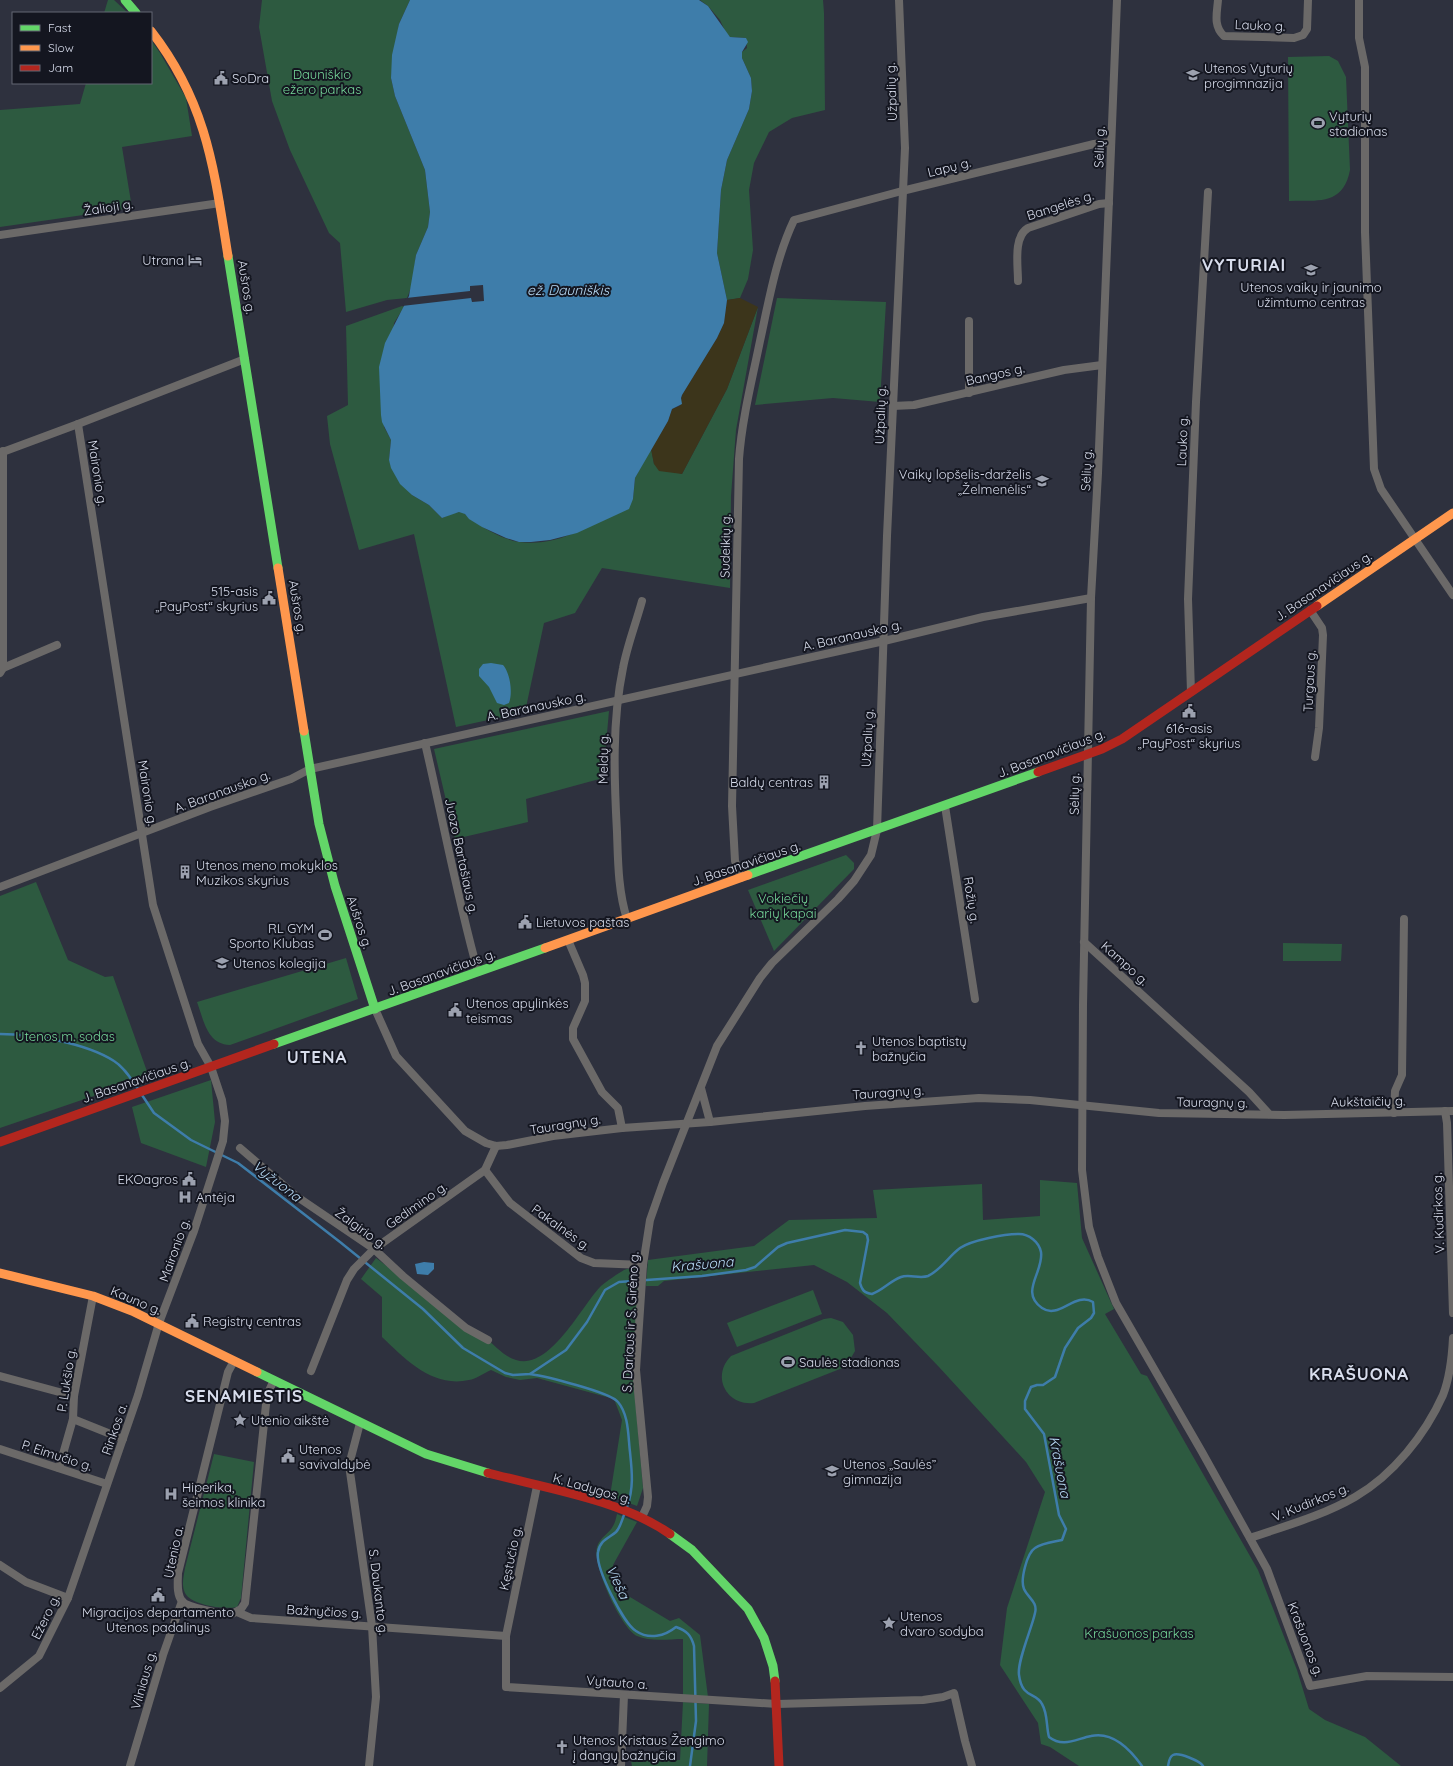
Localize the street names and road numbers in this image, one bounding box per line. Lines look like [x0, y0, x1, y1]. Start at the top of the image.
street label: Lauko g. [1234, 16, 1286, 34]
street label: Užpalių g. [882, 63, 900, 121]
street label: Sėlių g. [1090, 126, 1108, 168]
street label: Lapų g. [926, 154, 972, 180]
street label: Bangelės g. [1025, 187, 1095, 223]
street label: Žalioji g. [82, 195, 134, 219]
street label: Aušros g. [235, 259, 259, 315]
street label: Bangos g. [964, 359, 1026, 389]
street label: Užpalių g. [871, 386, 889, 444]
street label: Lauko g. [1173, 415, 1191, 467]
street label: Maironio g. [85, 439, 111, 507]
street label: Sėlių g. [1077, 449, 1095, 491]
street label: Sudeikių g. [716, 514, 734, 578]
street label: J. Basanavičiaus g. [1272, 548, 1374, 624]
street label: Aušros g. [286, 579, 310, 635]
street label: A. Baranausko g. [801, 616, 903, 654]
street label: Turgaus g. [1299, 650, 1319, 712]
street label: A. Baranausko g. [485, 688, 587, 724]
street label: Užpalių g. [857, 708, 877, 768]
street label: J. Basanavičiaus g. [995, 725, 1107, 781]
street label: Meldų g. [595, 734, 611, 784]
street label: Maironio g. [135, 759, 161, 827]
street label: A. Baranausko g. [172, 766, 272, 816]
street label: Sėlių g. [1066, 773, 1082, 815]
street label: Juozo Bartašiaus g. [442, 797, 482, 915]
street label: J. Basanavičiaus g. [690, 837, 802, 889]
street label: Rožių g. [960, 876, 984, 924]
street label: Aušros g. [344, 894, 376, 950]
street label: Kampo g. [1098, 938, 1152, 988]
street label: J. Basanavičiaus g. [385, 945, 497, 999]
street label: J. Basanavičiaus g. [80, 1054, 192, 1106]
street label: Tauragnų g. [852, 1082, 924, 1102]
street label: Aukštaičių g. [1330, 1092, 1406, 1110]
street label: Tauragnų g. [1176, 1093, 1248, 1111]
street label: Tauragnų g. [528, 1111, 602, 1137]
street label: V. Kudirkos g. [1429, 1172, 1447, 1254]
street label: Gedimino g. [382, 1178, 450, 1232]
street label: Pakalnės g. [529, 1200, 593, 1254]
street label: Žalgirio g. [332, 1204, 390, 1252]
street label: Maironio g. [155, 1216, 193, 1284]
street label: S. Dariaus ir S. Girėno g. [618, 1251, 642, 1393]
street label: Kauno g. [108, 1282, 164, 1318]
street label: P. Lukšio g. [53, 1347, 79, 1413]
street label: Rinkos a. [98, 1401, 130, 1457]
street label: P. Eimučio g. [20, 1436, 94, 1474]
street label: K. Ladygos g. [551, 1469, 633, 1507]
street label: V. Kudirkos g. [1270, 1479, 1350, 1525]
street label: Utenio a. [160, 1524, 186, 1580]
street label: Kęstučio g. [495, 1524, 525, 1592]
street label: S. Daukanto g. [366, 1548, 392, 1636]
street label: Ežero g. [27, 1592, 63, 1642]
street label: Krašuonos g. [1285, 1600, 1327, 1678]
street label: Bažnyčios g. [286, 1601, 362, 1621]
street label: Vilniaus g. [127, 1649, 159, 1711]
street label: Vytauto a. [586, 1672, 648, 1692]

